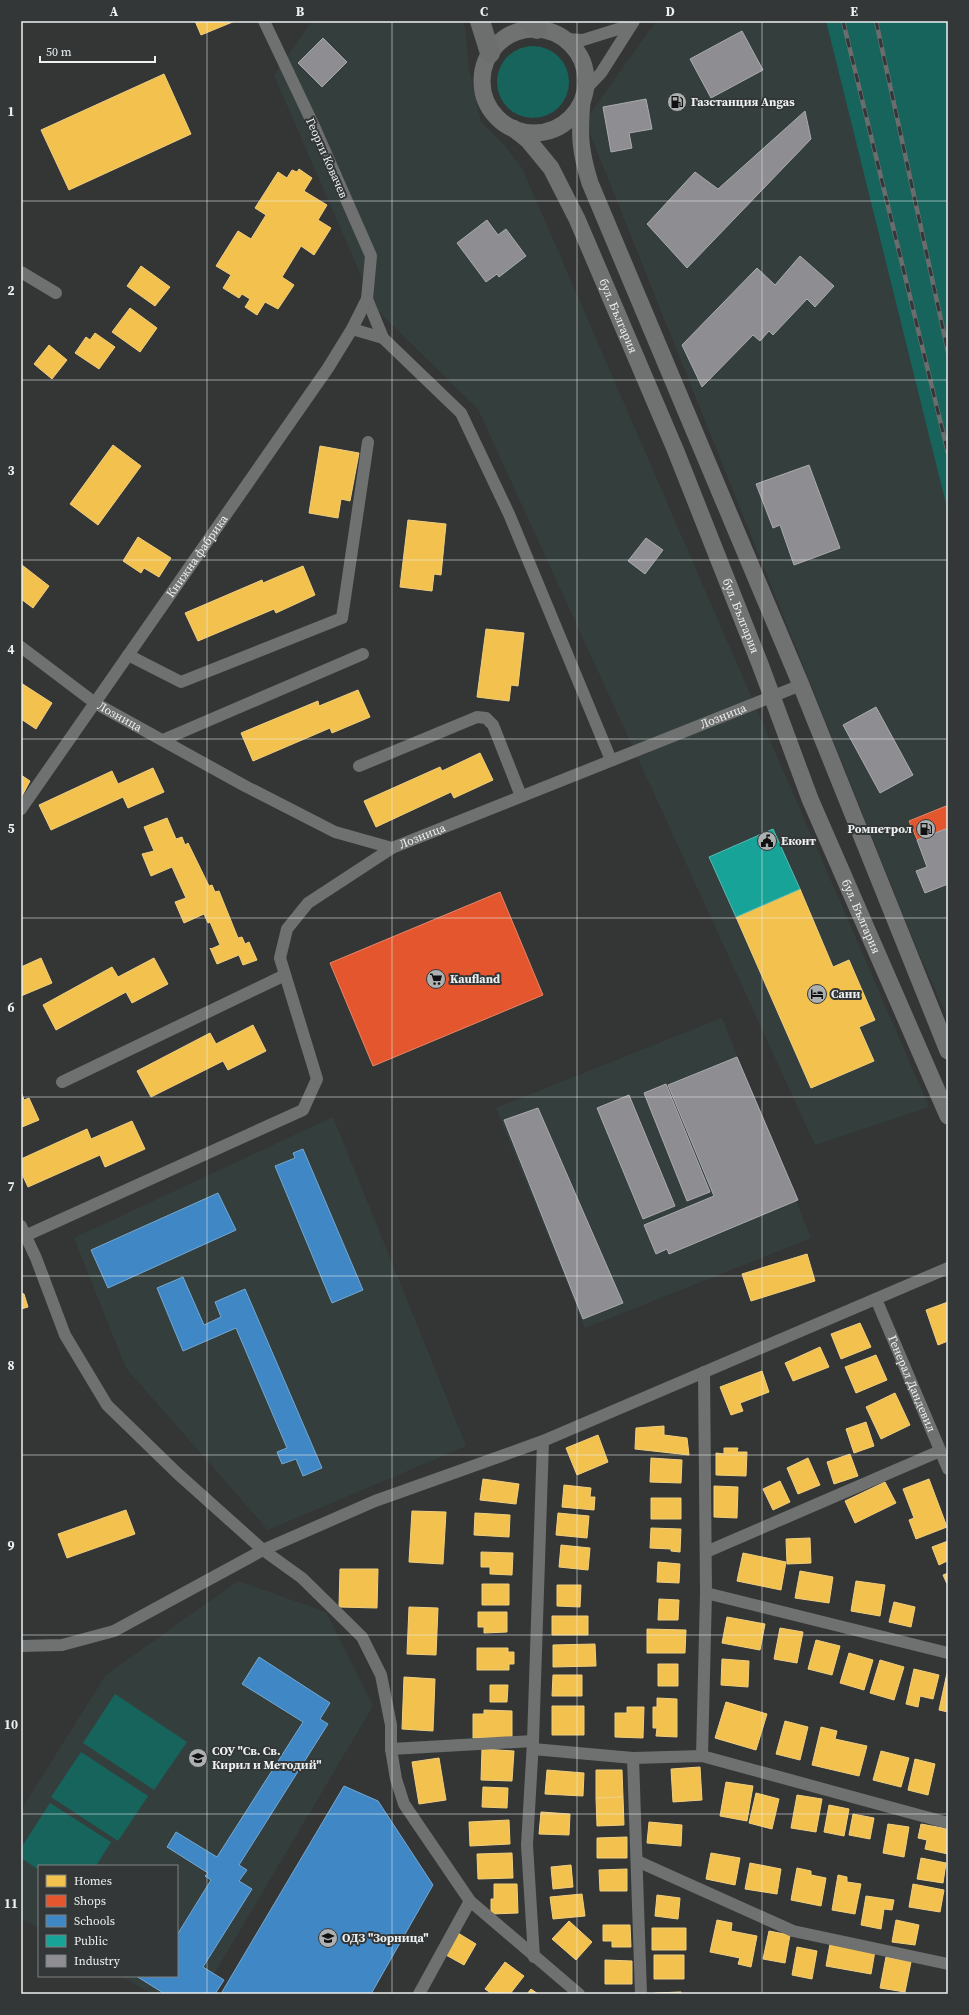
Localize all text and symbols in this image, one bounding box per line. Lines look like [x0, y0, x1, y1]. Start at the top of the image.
text: A [110, 3, 119, 20]
text: B [296, 3, 305, 20]
text: C [480, 3, 488, 20]
text: D [665, 3, 675, 20]
text: E [850, 3, 858, 20]
scale bar [40, 38, 155, 64]
text: 50 m [46, 44, 72, 60]
fuel station icon: Газстанция Angas [666, 91, 688, 113]
place label: Газстанция Angas [691, 94, 795, 110]
text: 1 [7, 103, 15, 120]
street label: Георги Ковачев [302, 115, 352, 201]
street label: бул. България [595, 276, 641, 356]
text: 2 [7, 282, 15, 299]
text: 3 [7, 462, 15, 479]
street label: Книжна фабрика [163, 511, 232, 601]
street label: бул. България [719, 576, 763, 656]
text: 4 [7, 641, 15, 658]
street label: Лозница [94, 698, 146, 736]
street label: Лозница [698, 699, 750, 732]
fuel station icon: Ромпетрол [915, 818, 937, 840]
street label: Лозница [397, 819, 449, 852]
text: 5 [7, 820, 15, 837]
place label: Ромпетрол [848, 821, 912, 837]
public building icon: Еконт [756, 830, 778, 852]
place label: Еконт [781, 833, 816, 849]
street label: бул. България [838, 877, 884, 956]
supermarket icon: Kaufland [425, 968, 447, 990]
place label: Kaufland [450, 971, 500, 987]
hotel icon: Сани [806, 983, 828, 1005]
place label: Сани [831, 986, 861, 1002]
text: 6 [7, 999, 15, 1016]
text: 7 [7, 1178, 15, 1195]
street label: Генерал Дандевил [884, 1333, 939, 1435]
text: 8 [7, 1357, 15, 1374]
text: 9 [7, 1537, 15, 1554]
text: 10 [4, 1716, 18, 1733]
place label: СОУ "Св. Св. Кирил и Методий" [212, 1743, 322, 1773]
school or university icon: СОУ "Св. Св. Кирил и Методий" [187, 1747, 209, 1769]
legend [38, 1865, 178, 1977]
text: Homes [74, 1873, 112, 1889]
text: Shops [74, 1893, 106, 1909]
text: 11 [4, 1895, 18, 1912]
text: Schools [74, 1913, 115, 1929]
school or university icon: ОДЗ "Зорница" [317, 1927, 339, 1949]
place label: ОДЗ "Зорница" [342, 1930, 429, 1946]
text: Public [74, 1933, 108, 1949]
text: Industry [74, 1953, 121, 1969]

